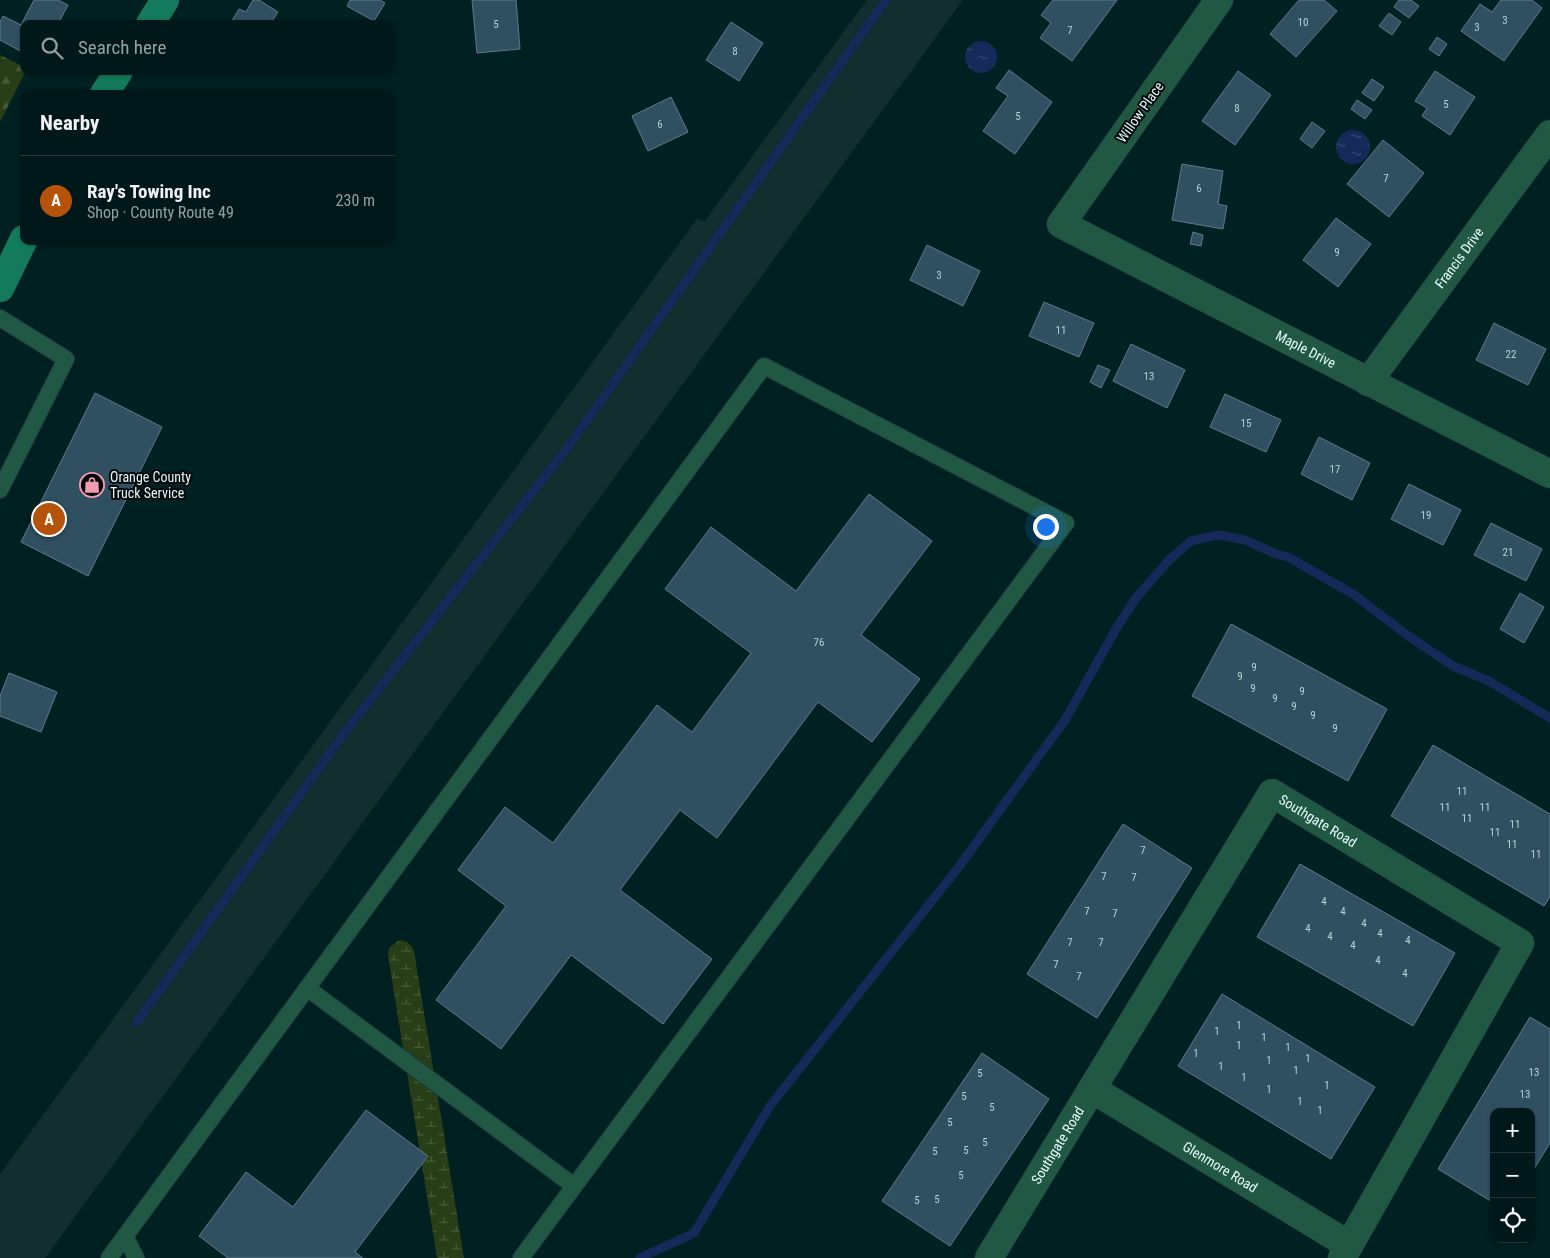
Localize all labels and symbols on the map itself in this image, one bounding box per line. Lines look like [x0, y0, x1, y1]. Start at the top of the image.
house number: 3 [1502, 14, 1508, 27]
house number: 10 [1298, 16, 1308, 29]
house number: 5 [493, 18, 499, 31]
house number: 3 [1474, 21, 1480, 34]
house number: 7 [1067, 24, 1073, 37]
house number: 8 [732, 45, 738, 58]
street label: Willow Place [1113, 78, 1167, 145]
house number: 5 [1443, 98, 1449, 111]
house number: 8 [1234, 102, 1240, 115]
house number: 5 [1015, 110, 1021, 123]
house number: 6 [657, 118, 663, 131]
house number: 7 [1383, 172, 1389, 185]
house number: 6 [1196, 182, 1202, 195]
street label: Francis Drive [1432, 224, 1487, 291]
house number: 9 [1334, 246, 1340, 259]
house number: 3 [936, 269, 942, 282]
house number: 11 [1056, 324, 1066, 337]
street label: Maple Drive [1273, 327, 1339, 371]
house number: 22 [1506, 348, 1516, 361]
house number: 13 [1144, 370, 1154, 383]
house number: 15 [1241, 417, 1251, 430]
house number: 17 [1330, 463, 1340, 476]
place label: Orange County Truck Service [110, 469, 191, 501]
shop icon: Orange County Truck Service [79, 472, 105, 498]
pin: A [33, 500, 65, 538]
house number: 19 [1421, 509, 1431, 522]
your location [1033, 514, 1059, 540]
house number: 21 [1503, 546, 1513, 559]
house number: 76 [814, 636, 824, 649]
house number: 9 [1251, 661, 1257, 674]
house number: 9 [1237, 670, 1243, 683]
house number: 9 [1250, 682, 1256, 695]
house number: 9 [1299, 685, 1305, 698]
house number: 9 [1272, 692, 1278, 705]
house number: 9 [1291, 700, 1297, 713]
house number: 9 [1310, 709, 1316, 722]
house number: 9 [1332, 722, 1338, 735]
house number: 11 [1457, 785, 1467, 798]
street label: Southgate Road [1276, 791, 1360, 850]
house number: 11 [1440, 801, 1450, 814]
house number: 11 [1480, 801, 1490, 814]
house number: 11 [1462, 812, 1472, 825]
house number: 11 [1510, 818, 1520, 831]
house number: 11 [1490, 826, 1500, 839]
house number: 11 [1507, 838, 1517, 851]
house number: 7 [1140, 844, 1146, 857]
house number: 11 [1531, 848, 1541, 861]
house number: 7 [1101, 870, 1107, 883]
house number: 7 [1131, 871, 1137, 884]
house number: 4 [1321, 895, 1327, 908]
house number: 7 [1084, 905, 1090, 918]
house number: 4 [1340, 905, 1346, 918]
house number: 7 [1112, 907, 1118, 920]
house number: 4 [1361, 917, 1367, 930]
house number: 4 [1305, 922, 1311, 935]
house number: 4 [1377, 927, 1383, 940]
house number: 4 [1327, 930, 1333, 943]
house number: 4 [1405, 934, 1411, 947]
house number: 7 [1067, 936, 1073, 949]
house number: 7 [1098, 936, 1104, 949]
house number: 4 [1350, 939, 1356, 952]
house number: 4 [1375, 954, 1381, 967]
house number: 7 [1053, 958, 1059, 971]
house number: 4 [1402, 967, 1408, 980]
house number: 7 [1076, 970, 1082, 983]
house number: 1 [1236, 1019, 1242, 1032]
house number: 1 [1214, 1025, 1220, 1038]
house number: 1 [1261, 1031, 1267, 1044]
house number: 1 [1236, 1039, 1242, 1052]
house number: 1 [1285, 1041, 1291, 1054]
house number: 1 [1193, 1047, 1199, 1060]
house number: 1 [1305, 1052, 1311, 1065]
house number: 1 [1266, 1054, 1272, 1067]
house number: 1 [1218, 1060, 1224, 1073]
house number: 1 [1293, 1064, 1299, 1077]
house number: 13 [1529, 1066, 1539, 1079]
house number: 5 [977, 1067, 983, 1080]
house number: 1 [1241, 1071, 1247, 1084]
house number: 1 [1324, 1079, 1330, 1092]
house number: 1 [1266, 1083, 1272, 1096]
house number: 13 [1520, 1088, 1530, 1101]
house number: 5 [961, 1090, 967, 1103]
house number: 1 [1297, 1095, 1303, 1108]
house number: 5 [989, 1101, 995, 1114]
street label: Southgate Road [1028, 1104, 1087, 1187]
house number: 1 [1317, 1104, 1323, 1117]
house number: 5 [947, 1116, 953, 1129]
house number: 5 [982, 1136, 988, 1149]
street label: Glenmore Road [1180, 1138, 1260, 1196]
house number: 5 [963, 1144, 969, 1157]
house number: 5 [932, 1145, 938, 1158]
house number: 5 [958, 1169, 964, 1182]
house number: 5 [934, 1193, 940, 1206]
house number: 5 [914, 1194, 920, 1207]

